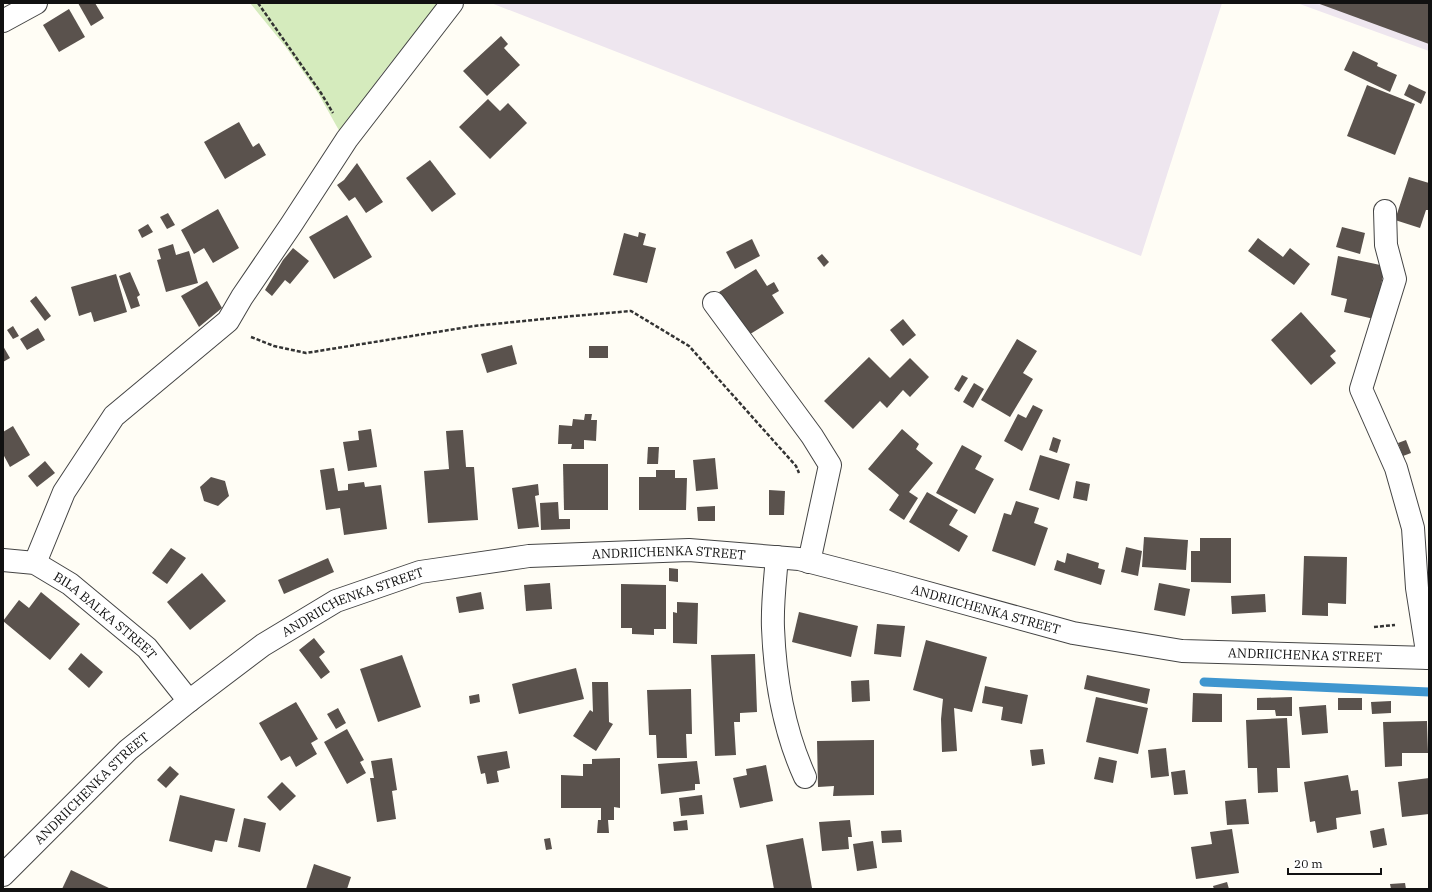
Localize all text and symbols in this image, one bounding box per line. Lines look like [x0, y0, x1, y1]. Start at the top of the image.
street label: ANDRIICHENKA STREET [591, 542, 747, 564]
street label: ANDRIICHENKA STREET [279, 563, 426, 641]
street label: BILA BALKA STREET [50, 568, 161, 663]
street label: ANDRIICHENKA STREET [909, 581, 1063, 638]
street label: ANDRIICHENKA STREET [1228, 644, 1383, 666]
street label: ANDRIICHENKA STREET [31, 728, 153, 848]
scale bar [1288, 850, 1381, 876]
text: 20 m [1294, 856, 1323, 871]

